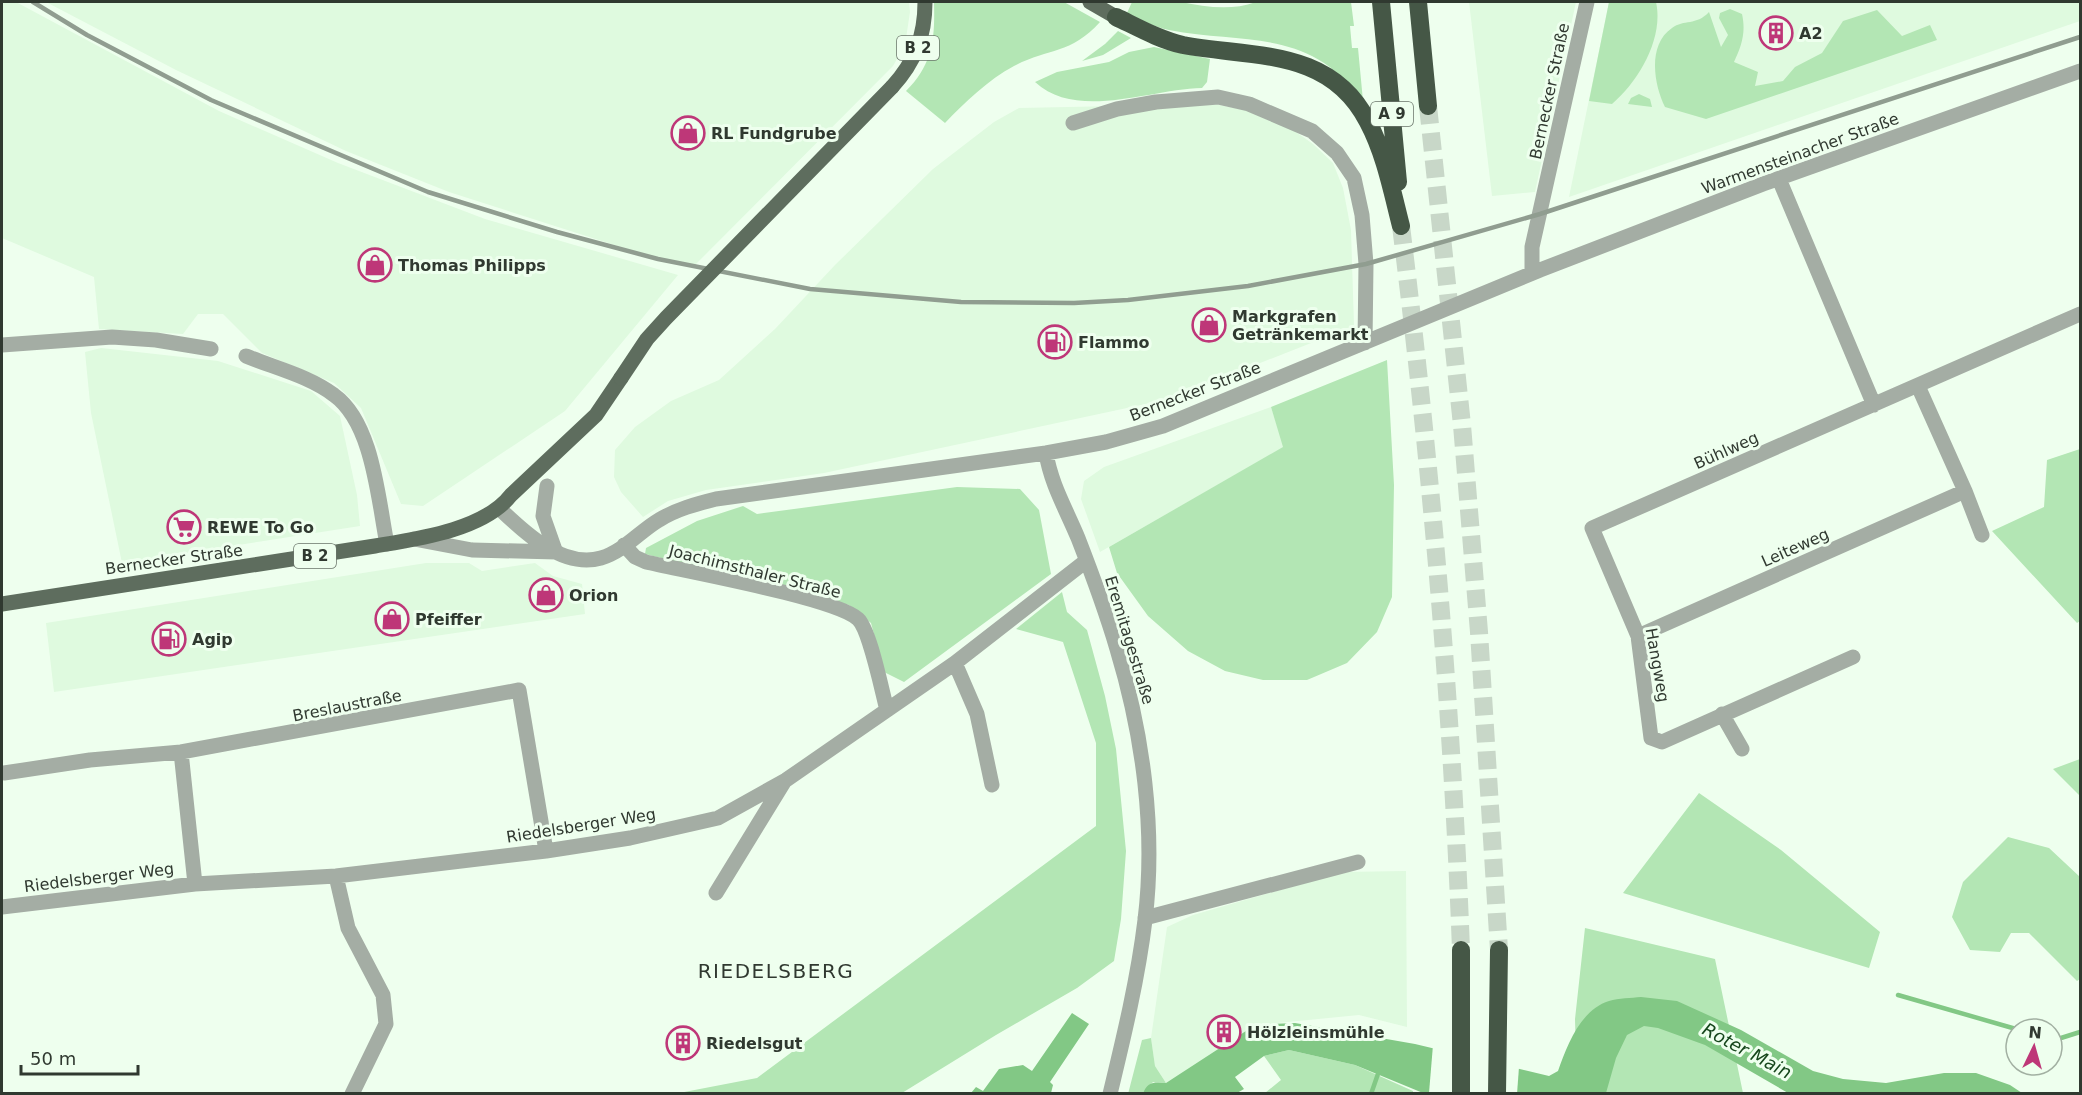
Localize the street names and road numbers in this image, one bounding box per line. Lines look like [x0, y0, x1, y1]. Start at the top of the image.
street label: Bernecker Straße [1526, 21, 1573, 161]
road number: B 2 [897, 36, 939, 60]
road number: A 9 [1371, 102, 1413, 126]
street label: Warmensteinacher Straße [1699, 109, 1901, 198]
street label: Bernecker Straße [1127, 358, 1263, 425]
street label: Bühlweg [1691, 428, 1761, 473]
street label: Leiteweg [1758, 524, 1832, 571]
street label: Bernecker Straße [104, 540, 244, 579]
street label: Joachimsthaler Straße [666, 541, 843, 602]
road number: B 2 [294, 544, 336, 568]
street label: Eremitagestraße [1101, 574, 1158, 707]
street label: Hangweg [1642, 626, 1673, 704]
street label: Breslaustraße [291, 686, 403, 725]
street label: Riedelsberger Weg [505, 804, 657, 847]
street label: Riedelsberger Weg [23, 859, 175, 896]

